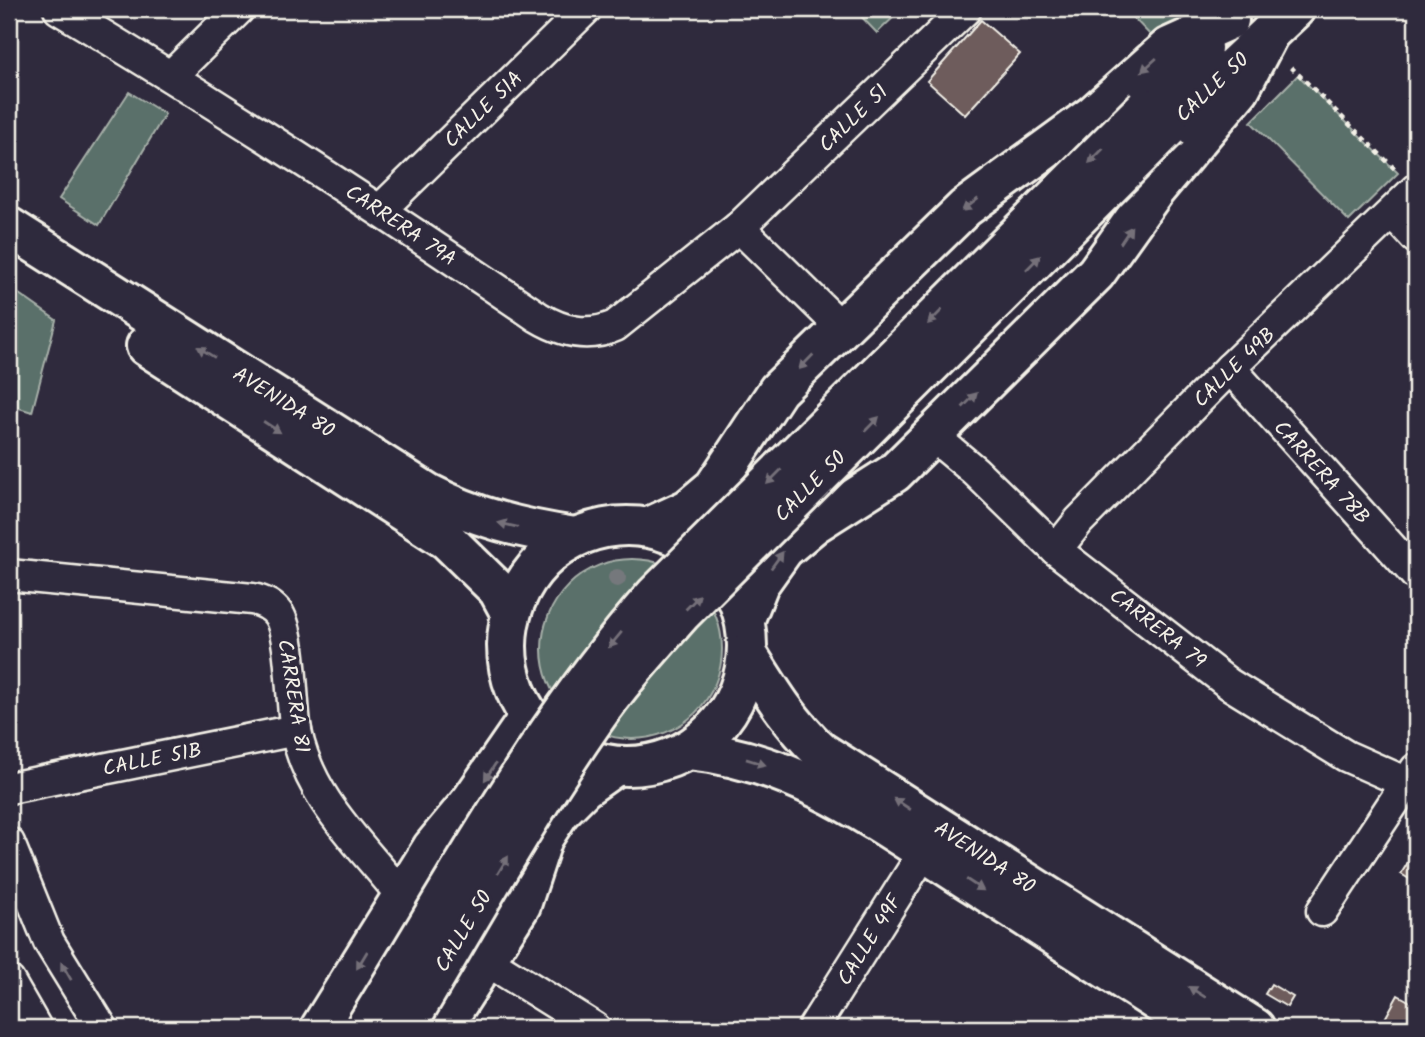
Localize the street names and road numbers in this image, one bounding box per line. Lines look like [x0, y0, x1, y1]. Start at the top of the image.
street label: CALLE 50 [1169, 45, 1257, 131]
street label: CALLE 51A [437, 64, 531, 157]
street label: CALLE 51 [811, 77, 897, 161]
street label: CARRERA 79A [338, 177, 463, 276]
street label: CALLE 49B [1186, 320, 1284, 416]
street label: AVENIDA 80 [226, 359, 341, 448]
street label: CARRERA 78B [1265, 413, 1377, 533]
street label: CALLE 50 [767, 443, 855, 531]
street label: CARRERA 79 [1101, 581, 1213, 678]
street label: CARRERA 81 [267, 637, 318, 756]
street label: CALLE 51B [100, 735, 205, 786]
street label: AVENIDA 80 [927, 813, 1041, 903]
street label: CALLE 50 [427, 884, 502, 979]
street label: CALLE 49F [829, 887, 912, 993]

